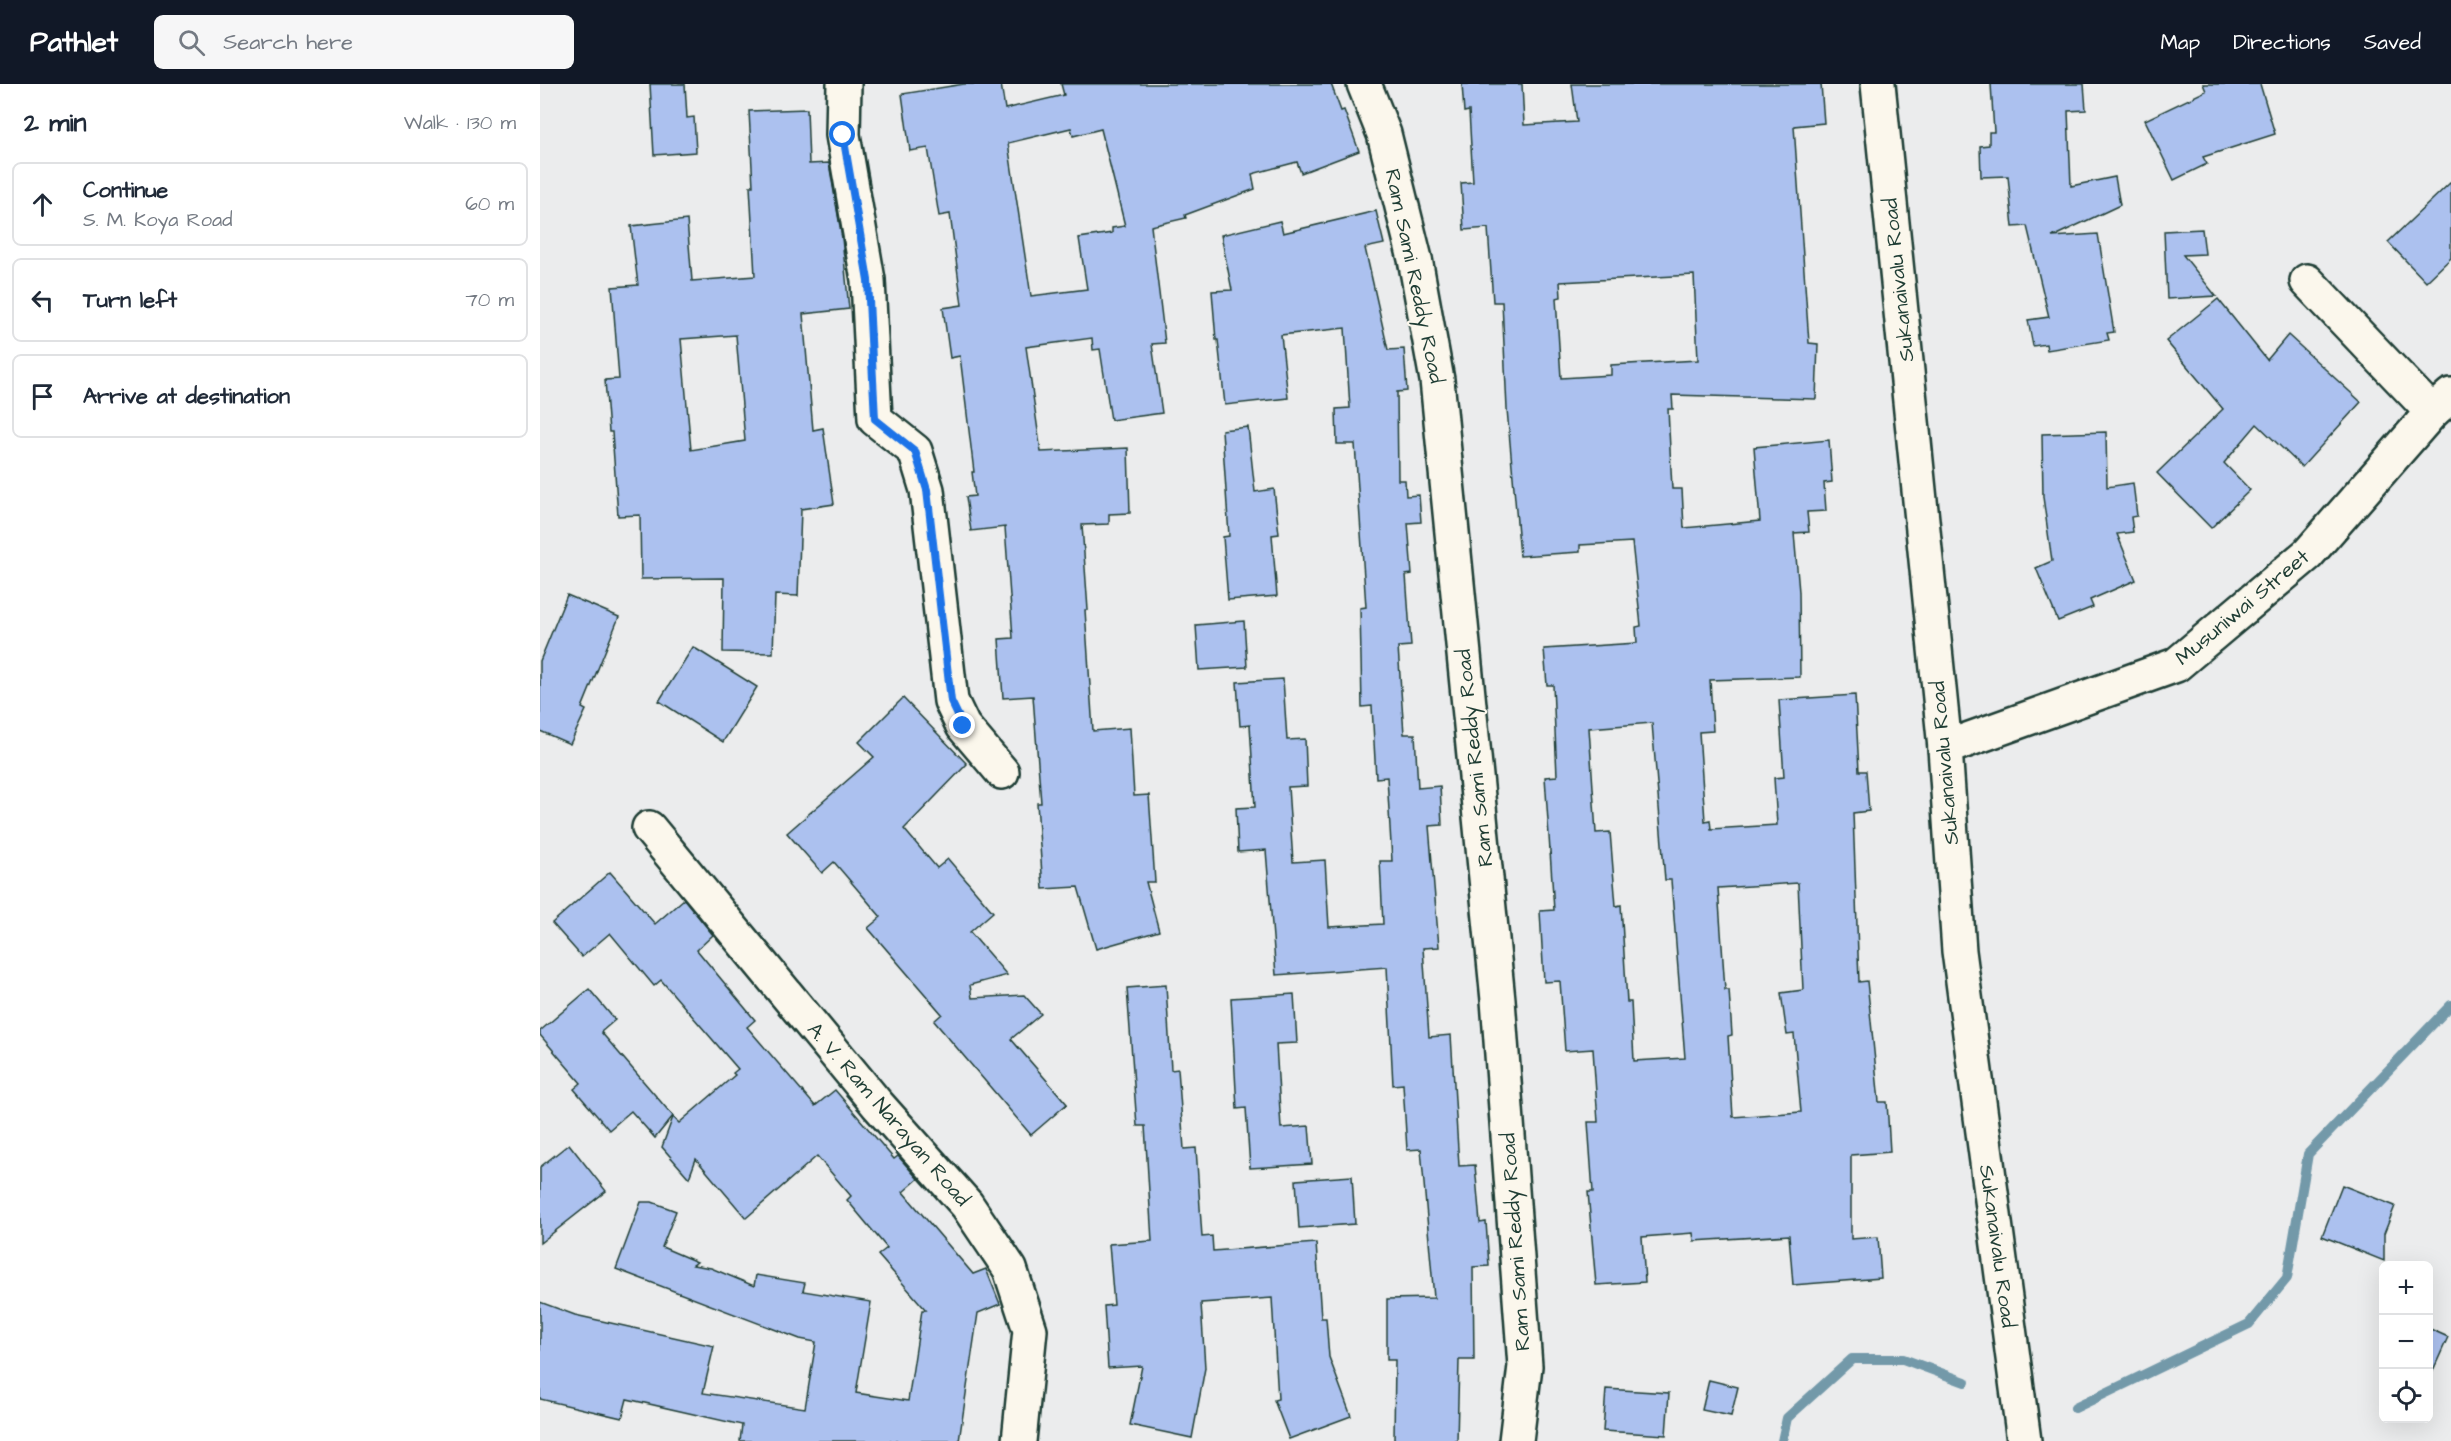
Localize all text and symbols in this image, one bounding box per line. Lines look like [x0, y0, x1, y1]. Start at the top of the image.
search box [154, 15, 574, 69]
text: Pathlet [30, 23, 118, 62]
icon: search [175, 26, 208, 59]
text: Search here [223, 27, 353, 58]
text: Map [2160, 28, 2200, 57]
text: Directions [2233, 28, 2331, 57]
text: Saved [2364, 28, 2421, 57]
text: 2 min [24, 105, 86, 141]
text: Walk · 130 m [404, 109, 516, 137]
route start [829, 121, 855, 147]
street label: Ram Sami Reddy Road [1376, 166, 1451, 387]
text: Continue [83, 175, 168, 206]
icon: ahead [26, 188, 59, 221]
text: 60 m [465, 190, 514, 218]
street label: Sukanaivalu Road [1875, 197, 1922, 363]
text: S. M. Koya Road [83, 206, 233, 234]
icon: left [26, 284, 59, 317]
text: Turn left [83, 285, 177, 316]
text: 70 m [466, 286, 514, 314]
icon: arrive [26, 380, 59, 413]
text: Arrive at destination [83, 381, 290, 412]
street label: Musuniwai Street [2169, 542, 2316, 672]
street label: Ram Sami Reddy Road [1449, 647, 1502, 868]
street label: Sukanaivalu Road [1923, 680, 1966, 846]
route end [949, 712, 975, 738]
street label: A. V. Ram Narayan Road [799, 1016, 977, 1214]
street label: Ram Sami Reddy Road [1493, 1132, 1540, 1352]
street label: Sukanaivalu Road [1972, 1163, 2023, 1330]
map controls [2379, 1261, 2433, 1423]
button: + [2379, 1261, 2433, 1315]
button: − [2379, 1315, 2433, 1369]
button: locate [2379, 1369, 2433, 1423]

